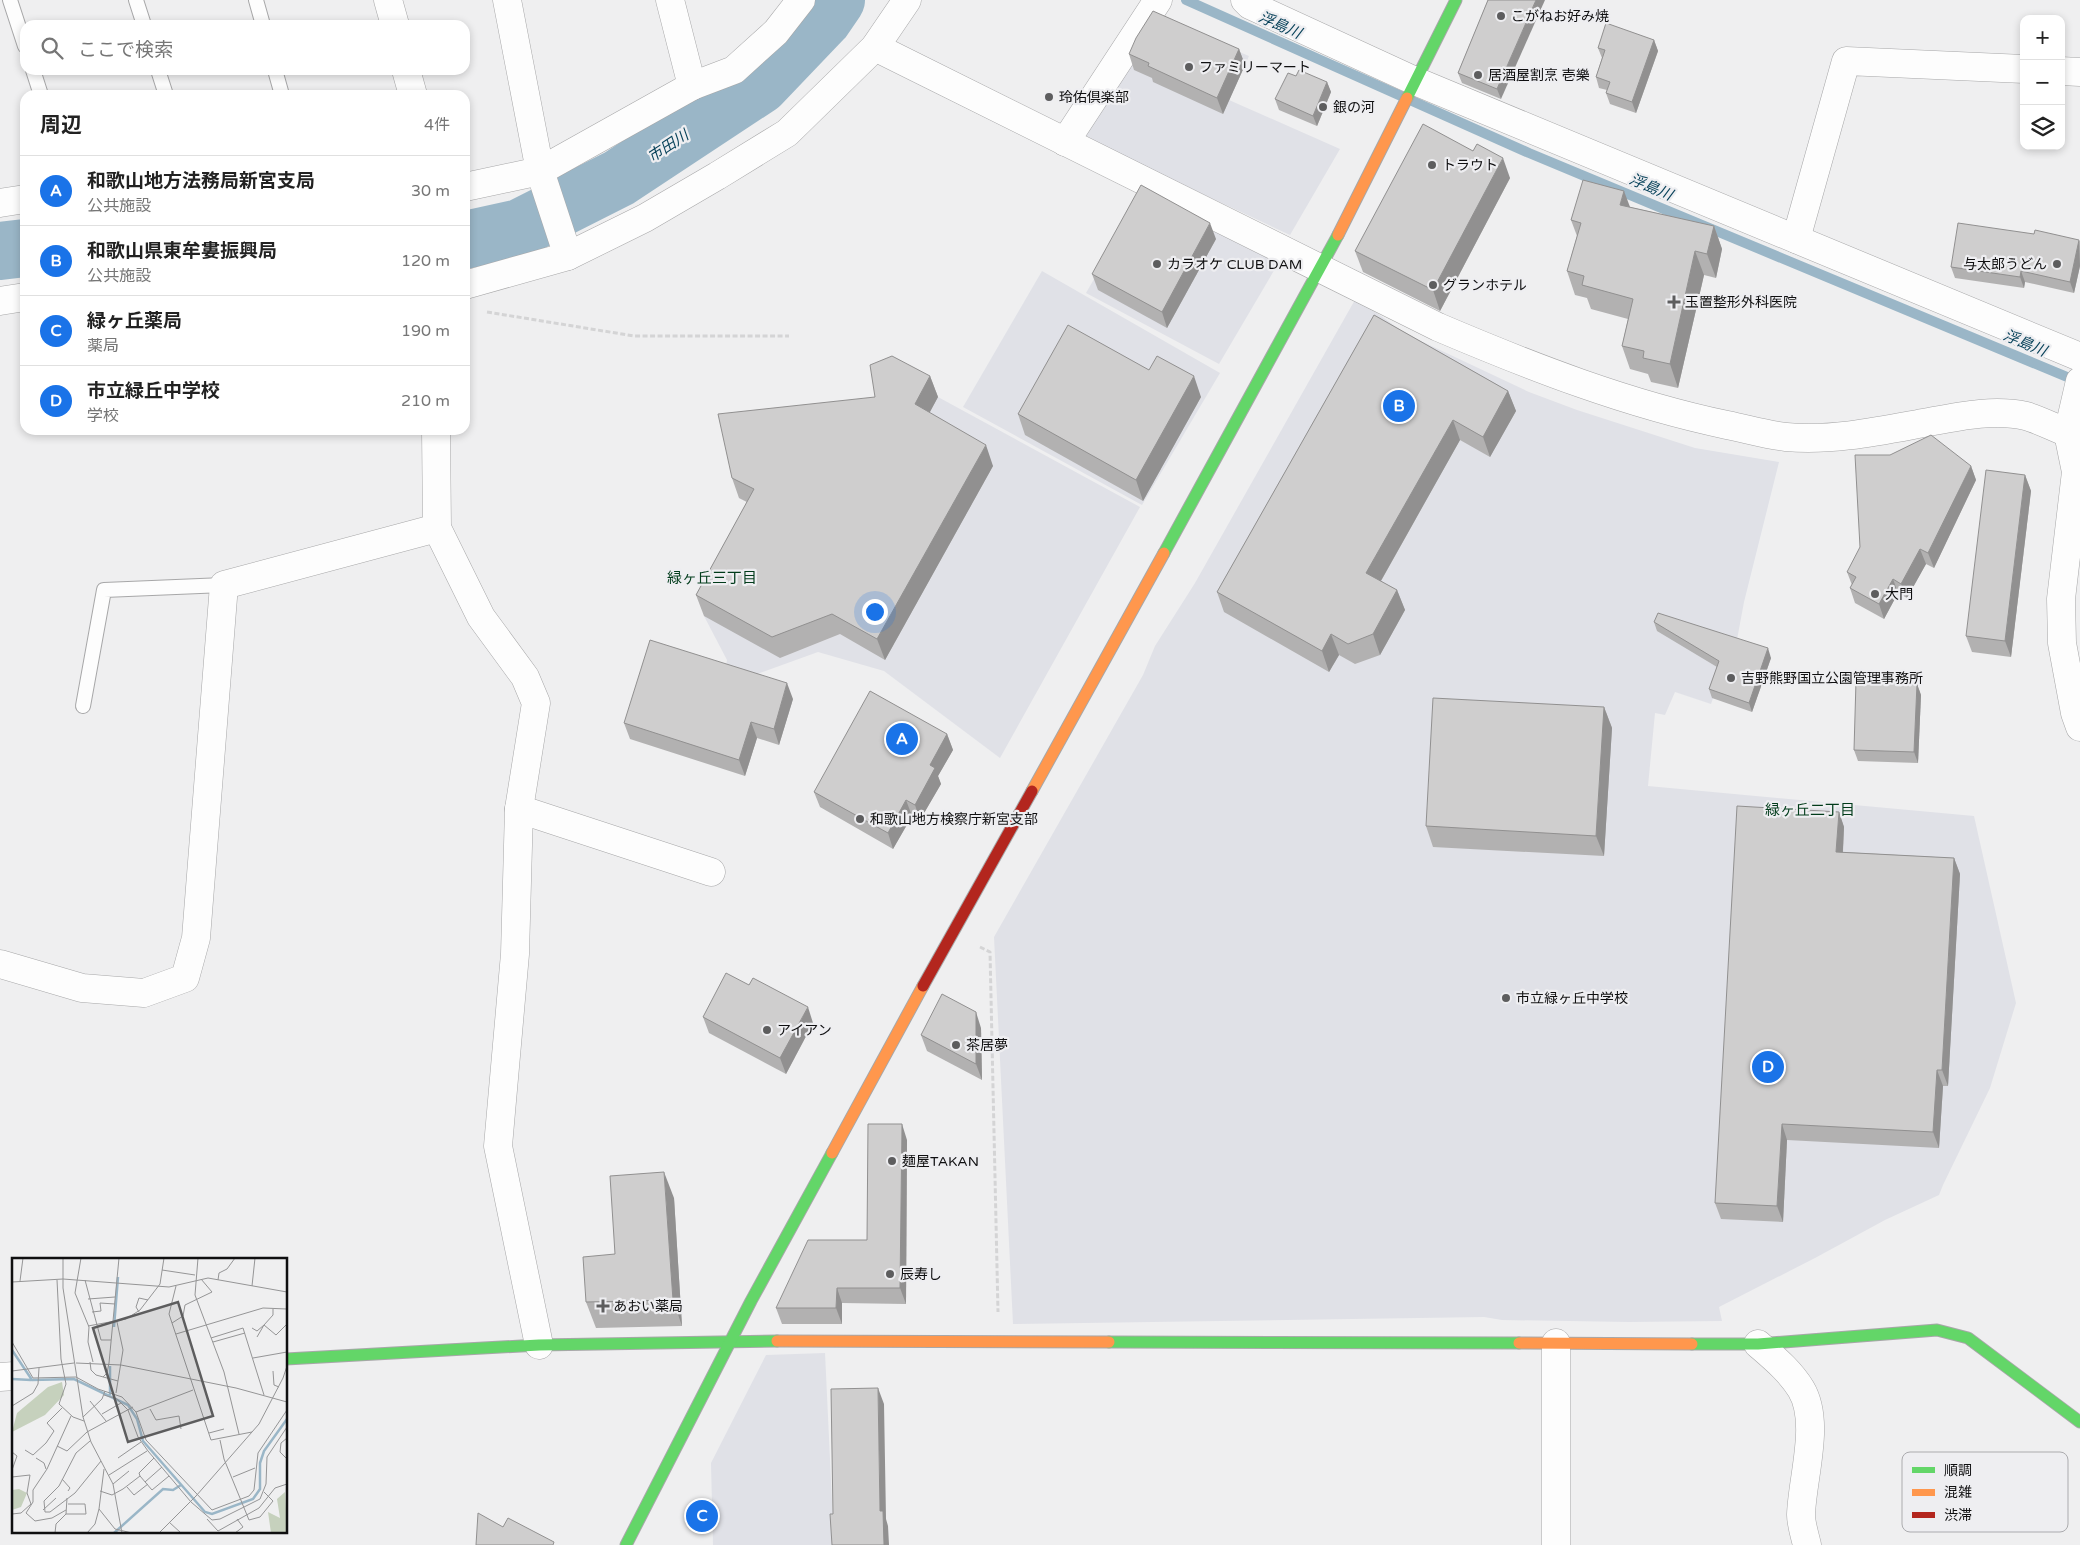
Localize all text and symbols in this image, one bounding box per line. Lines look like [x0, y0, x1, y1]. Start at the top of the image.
water label: 浮島川 [1256, 8, 1306, 43]
place label: こがねお好み焼 [1511, 8, 1609, 25]
marker: こがねお好み焼 [1495, 10, 1507, 22]
map controls [2020, 15, 2065, 150]
button: + [2020, 15, 2065, 60]
search box [20, 20, 470, 75]
icon: search [38, 34, 66, 62]
text: ここで検索 [78, 39, 173, 61]
place label: ファミリーマート [1199, 59, 1311, 76]
button: − [2020, 60, 2065, 105]
marker: ファミリーマート [1183, 61, 1195, 73]
place label: 居酒屋割烹 壱樂 [1488, 67, 1590, 84]
marker: 居酒屋割烹 壱樂 [1472, 69, 1484, 81]
place label: 玲佑倶楽部 [1059, 89, 1129, 106]
marker: 玲佑倶楽部 [1043, 91, 1055, 103]
place label: 銀の河 [1333, 99, 1375, 116]
marker: 銀の河 [1317, 101, 1329, 113]
button: layers [2020, 105, 2065, 150]
text: 周辺 [40, 113, 82, 138]
text: 4件 [424, 115, 450, 135]
water label: 市田川 [644, 125, 693, 166]
place label: トラウト [1442, 157, 1498, 174]
marker: トラウト [1426, 159, 1438, 171]
text: 和歌山地方法務局新宮支局 [87, 170, 315, 192]
water label: 浮島川 [1627, 170, 1677, 205]
text: A [50, 181, 62, 201]
text: 30 m [411, 181, 450, 201]
text: 公共施設 [87, 196, 151, 216]
text: 和歌山県東牟婁振興局 [87, 240, 277, 262]
text: B [50, 251, 62, 271]
text: 120 m [401, 251, 450, 271]
place label: カラオケ CLUB DAM [1167, 256, 1302, 273]
place label: 与太郎うどん [1963, 256, 2047, 273]
marker: カラオケ CLUB DAM [1151, 258, 1163, 270]
marker: 与太郎うどん [2051, 258, 2063, 270]
text: 公共施設 [87, 266, 151, 286]
place label: グランホテル [1443, 277, 1527, 294]
marker: グランホテル [1427, 279, 1439, 291]
place label: 玉置整形外科医院 [1685, 294, 1797, 311]
marker: 玉置整形外科医院 [1667, 295, 1681, 309]
text: 緑ヶ丘薬局 [87, 310, 182, 332]
text: C [50, 321, 62, 341]
text: 190 m [401, 321, 450, 341]
water label: 浮島川 [2001, 326, 2051, 361]
text: 薬局 [87, 336, 119, 356]
text: 市立緑丘中学校 [87, 380, 220, 402]
pin: B [1383, 387, 1415, 425]
text: D [50, 391, 62, 411]
text: 210 m [401, 391, 450, 411]
text: 学校 [87, 406, 119, 426]
district label: 緑ヶ丘三丁目 [667, 569, 757, 587]
place label: 大門 [1885, 586, 1913, 603]
marker: 大門 [1869, 588, 1881, 600]
your location [862, 599, 888, 625]
place label: 吉野熊野国立公園管理事務所 [1741, 670, 1923, 687]
marker: 吉野熊野国立公園管理事務所 [1725, 672, 1737, 684]
pin: A [886, 720, 918, 758]
district label: 緑ヶ丘二丁目 [1765, 801, 1855, 819]
place label: 和歌山地方検察庁新宮支部 [870, 811, 1038, 828]
marker: 和歌山地方検察庁新宮支部 [854, 813, 866, 825]
place label: 市立緑ヶ丘中学校 [1516, 990, 1628, 1007]
marker: 市立緑ヶ丘中学校 [1500, 992, 1512, 1004]
place label: アイアン [777, 1022, 832, 1039]
marker: アイアン [761, 1024, 773, 1036]
place label: 茶居夢 [966, 1037, 1008, 1054]
marker: 茶居夢 [950, 1039, 962, 1051]
pin: D [1752, 1048, 1784, 1086]
place label: 麺屋TAKAN [902, 1153, 979, 1170]
marker: 麺屋TAKAN [886, 1155, 898, 1167]
inset map [12, 1258, 288, 1532]
place label: 辰寿し [900, 1266, 942, 1283]
marker: 辰寿し [884, 1268, 896, 1280]
place label: あおい薬局 [613, 1298, 683, 1315]
marker: あおい薬局 [597, 1300, 609, 1312]
legend [1902, 1452, 2068, 1532]
text: 順調 [1944, 1462, 1972, 1479]
text: 混雑 [1944, 1484, 1972, 1501]
pin: C [686, 1497, 718, 1535]
text: 渋滞 [1944, 1507, 1972, 1524]

